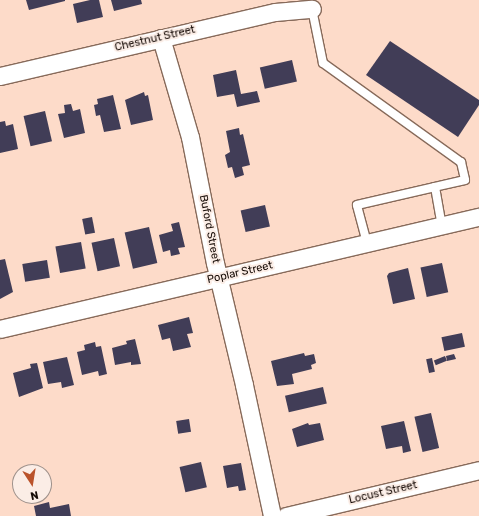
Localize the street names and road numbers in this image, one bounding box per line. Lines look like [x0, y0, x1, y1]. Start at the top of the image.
street label: Chestnut Street [113, 23, 197, 55]
street label: Buford Street [196, 194, 222, 264]
street label: Poplar Street [206, 259, 274, 287]
street label: Locust Street [348, 479, 418, 507]

